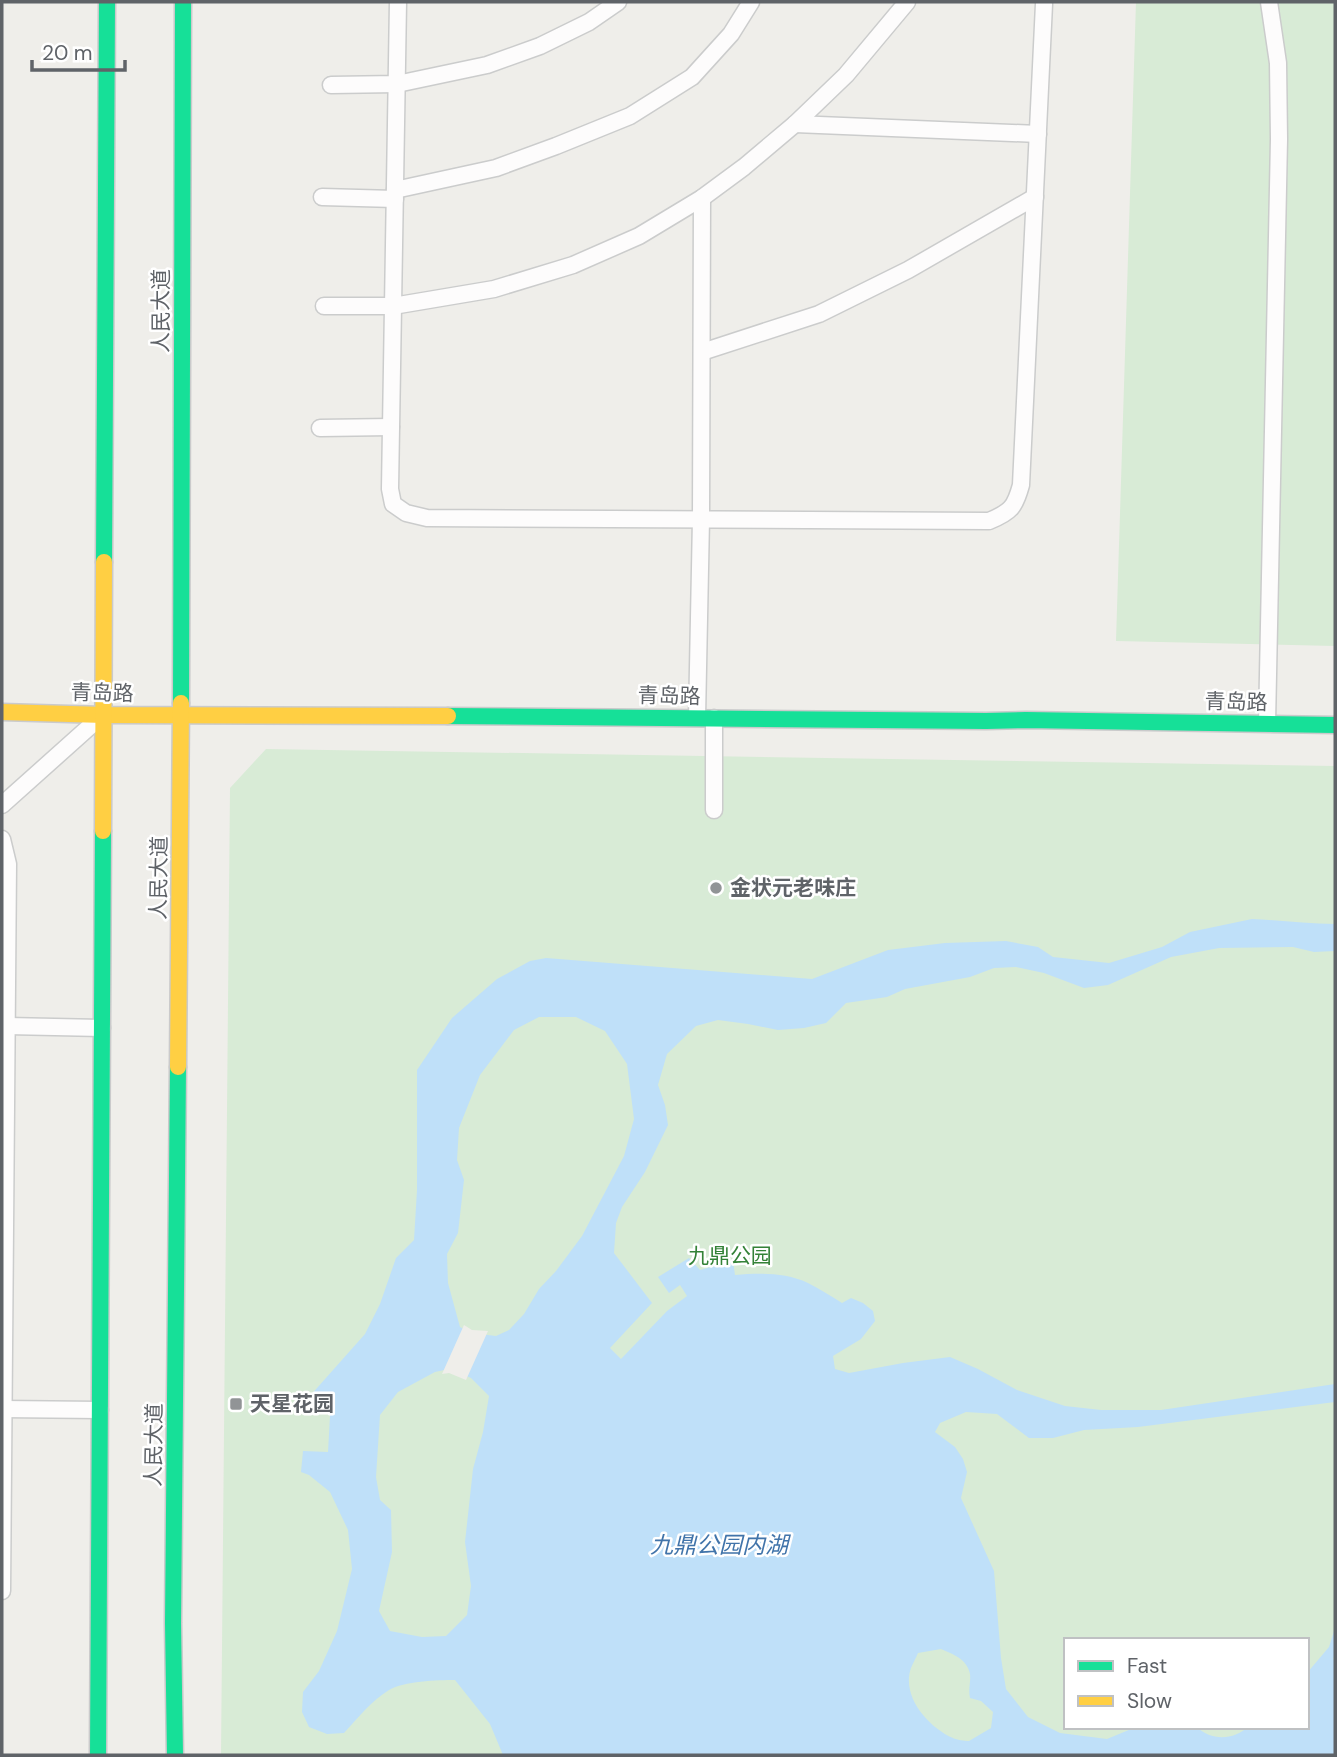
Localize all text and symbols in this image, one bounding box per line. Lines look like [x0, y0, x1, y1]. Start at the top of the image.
scale bar [32, 28, 124, 72]
text: 20 m [42, 39, 93, 67]
street label: 人民大道 [147, 269, 175, 353]
street label: 青岛路 [70, 678, 134, 708]
street label: 青岛路 [637, 681, 701, 711]
street label: 青岛路 [1204, 687, 1268, 717]
street label: 人民大道 [144, 836, 174, 920]
place label: 金状元老味庄 [730, 874, 856, 902]
marker: 金状元老味庄 [708, 880, 724, 896]
park label: 九鼎公园 [688, 1242, 772, 1270]
place label: 天星花园 [250, 1390, 334, 1418]
marker: 天星花园 [228, 1396, 244, 1412]
street label: 人民大道 [139, 1403, 169, 1487]
water label: 九鼎公园内湖 [650, 1530, 791, 1560]
legend [1064, 1638, 1309, 1729]
text: Fast [1127, 1652, 1167, 1680]
text: Slow [1127, 1687, 1172, 1715]

